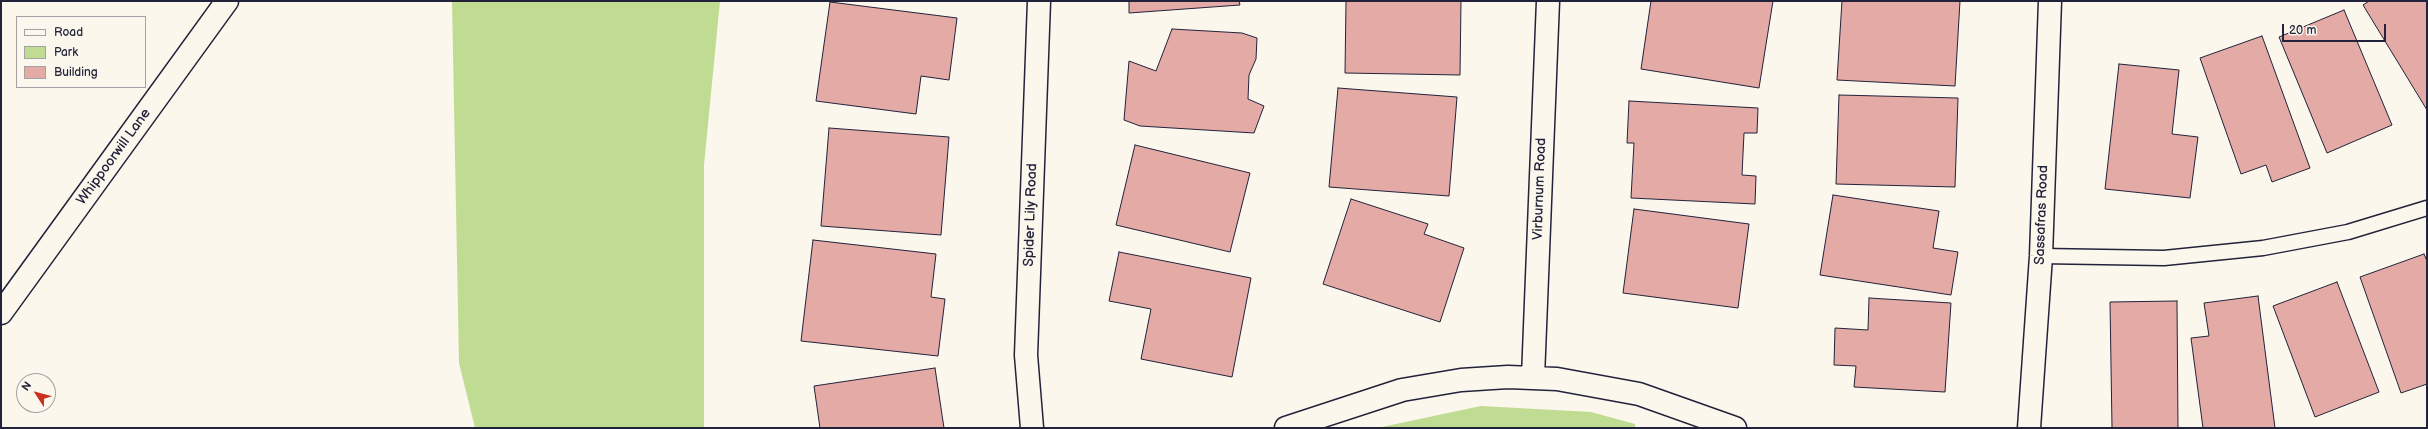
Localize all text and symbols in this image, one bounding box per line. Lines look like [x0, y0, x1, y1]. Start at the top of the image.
legend [16, 16, 146, 88]
scale bar [2284, 16, 2388, 42]
text: 20 m [2289, 23, 2316, 38]
text: Road [54, 25, 83, 40]
text: Park [54, 45, 78, 60]
text: Building [54, 65, 98, 80]
street label: Whippoorwill Lane [73, 106, 155, 208]
street label: Virburnum Road [1530, 138, 1550, 240]
street label: Spider Lily Road [1021, 163, 1041, 267]
street label: Sassafras Road [2032, 165, 2052, 265]
north arrow [16, 373, 56, 413]
text: N [19, 379, 34, 393]

